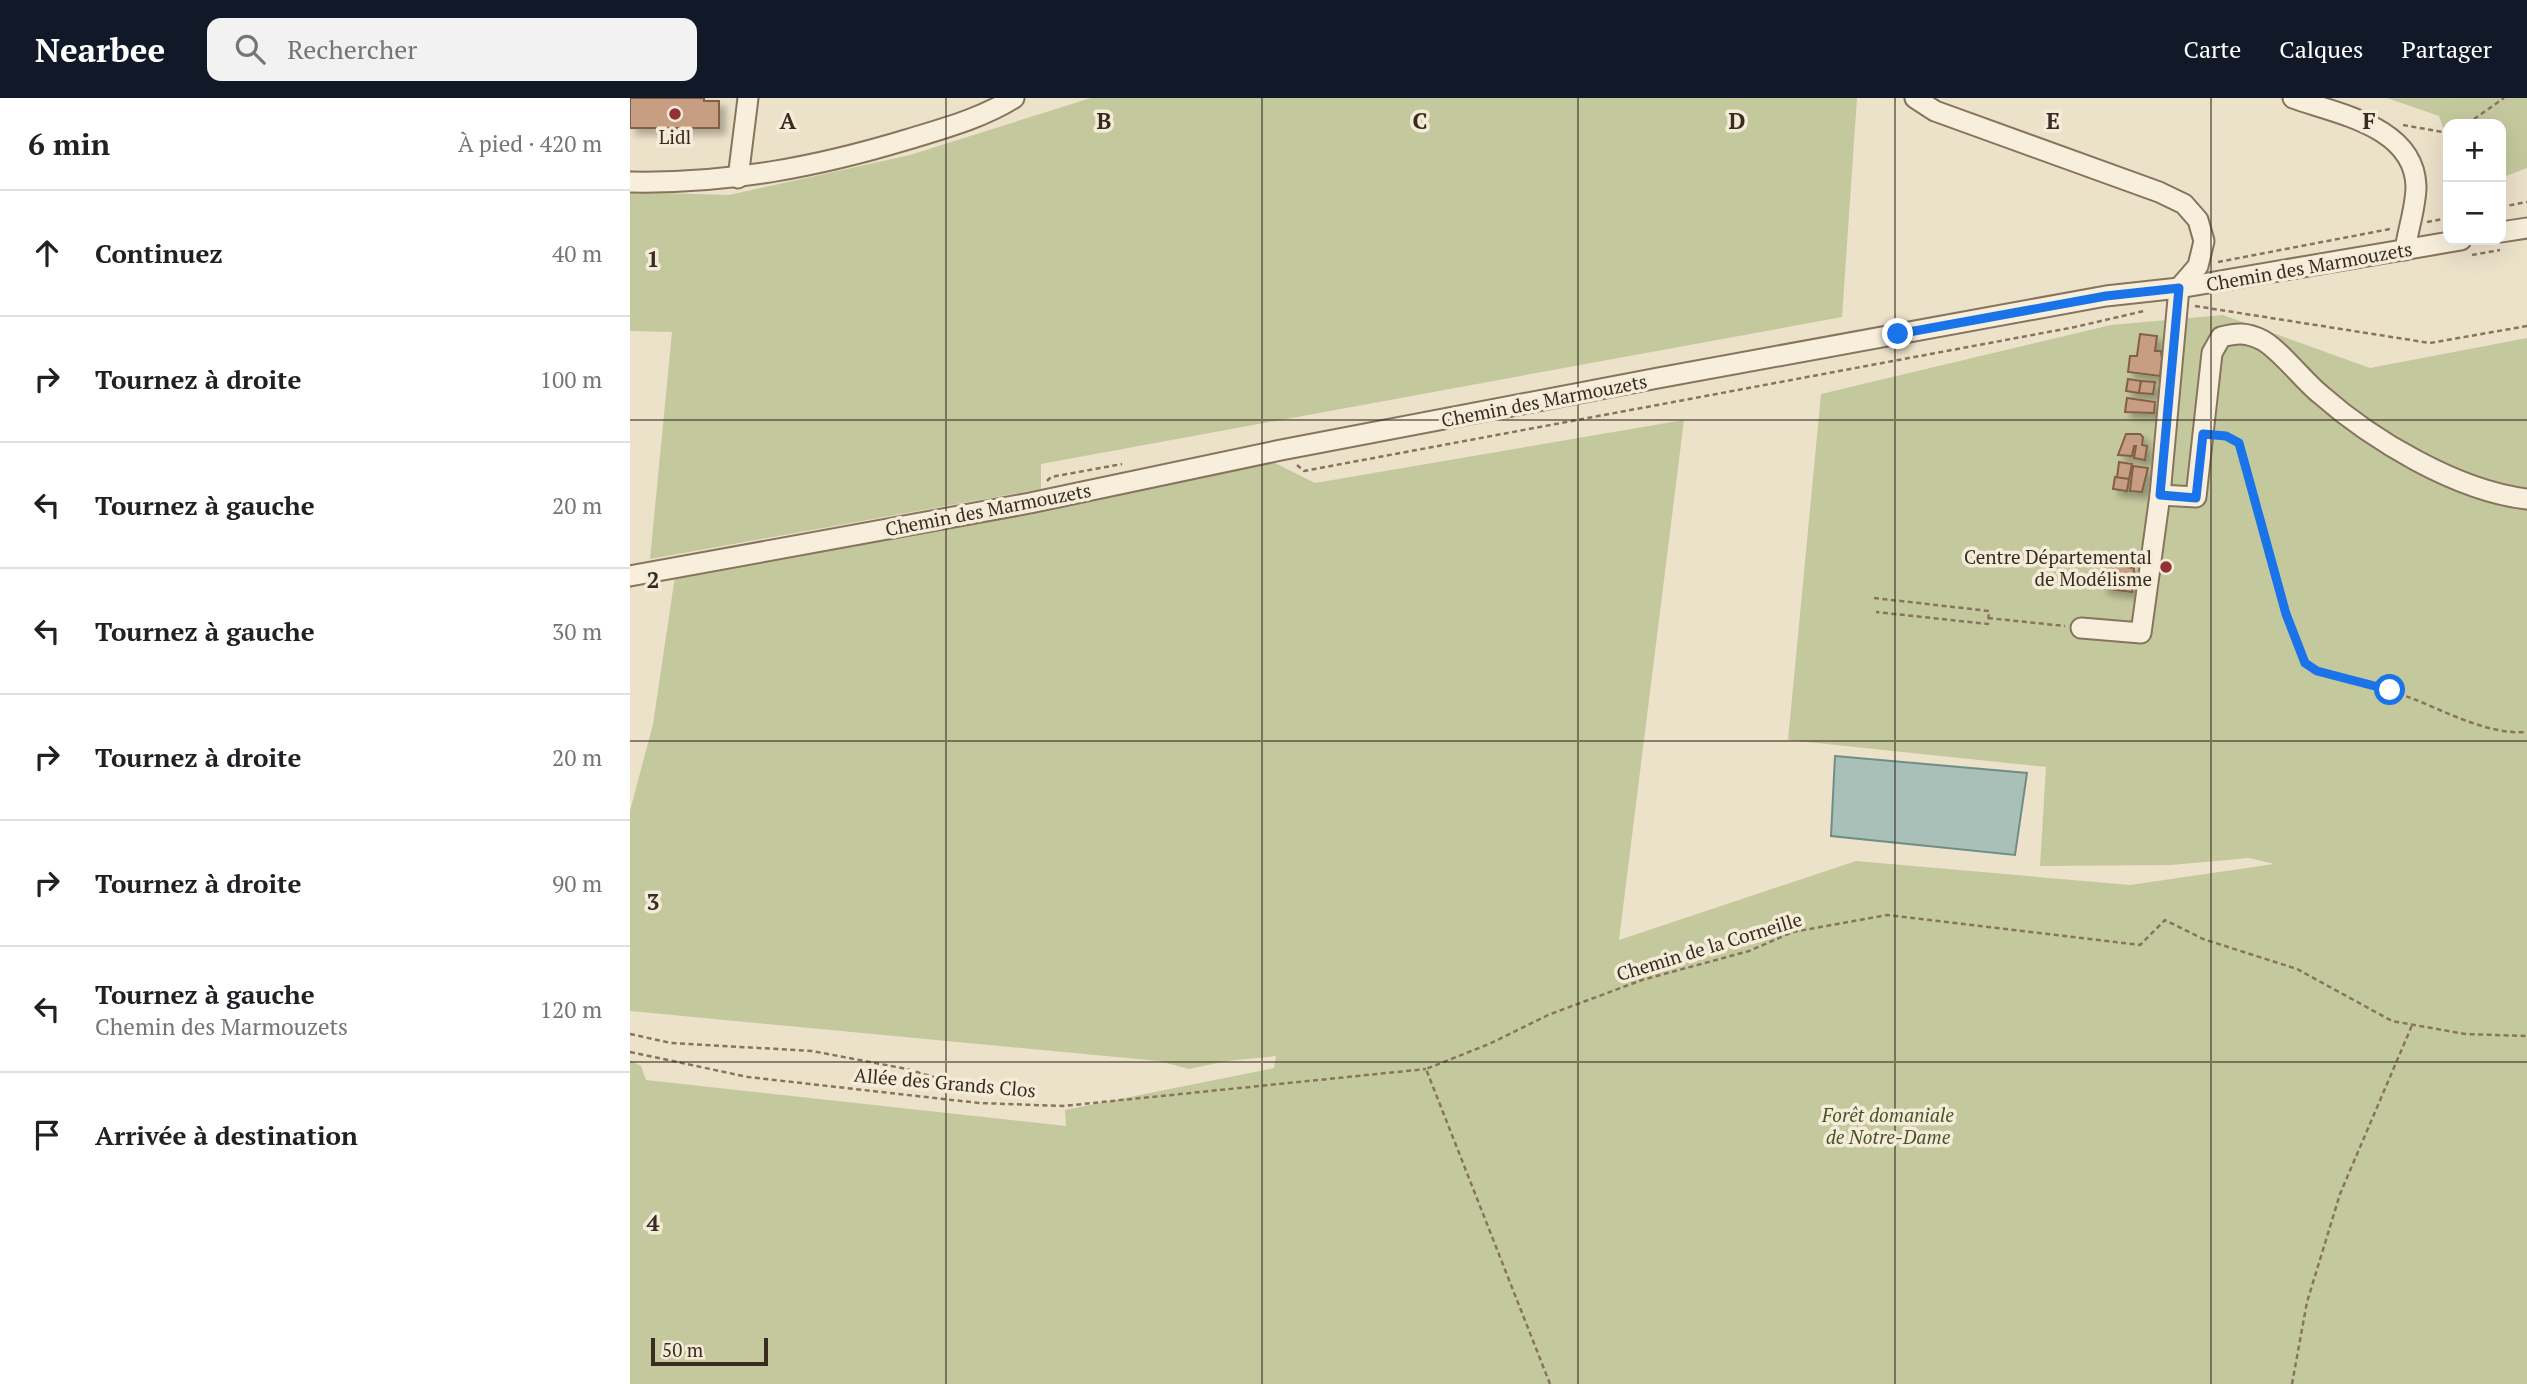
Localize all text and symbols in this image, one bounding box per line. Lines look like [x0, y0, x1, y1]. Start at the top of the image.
search box [207, 18, 697, 81]
text: Nearbee [35, 28, 165, 71]
icon: search [231, 30, 269, 68]
text: Rechercher [287, 32, 417, 66]
text: Carte [2183, 33, 2241, 65]
text: Calques [2279, 33, 2363, 65]
text: Partager [2401, 33, 2492, 65]
text: A [780, 105, 797, 136]
text: B [1097, 105, 1112, 136]
text: C [1413, 105, 1428, 136]
text: D [1729, 105, 1746, 136]
text: E [2046, 105, 2060, 136]
text: F [2362, 105, 2376, 136]
marker: Lidl [667, 106, 683, 122]
map controls [2443, 119, 2506, 245]
button: + [2443, 119, 2506, 182]
text: 6 min [28, 124, 110, 164]
place label: Lidl [659, 124, 691, 149]
text: À pied · 420 m [458, 128, 602, 159]
button: − [2443, 182, 2506, 245]
icon: ahead [28, 234, 66, 272]
text: Continuez [95, 236, 223, 270]
street label: Chemin des Marmouzets [2204, 236, 2414, 296]
text: 40 m [552, 238, 602, 269]
text: 1 [647, 243, 660, 274]
route end [1882, 318, 1913, 349]
icon: right [28, 360, 66, 398]
text: Tournez à droite [95, 362, 301, 396]
text: 100 m [540, 364, 602, 395]
street label: Chemin des Marmouzets [1439, 368, 1649, 432]
street label: Chemin des Marmouzets [883, 477, 1093, 541]
icon: left [28, 486, 66, 524]
text: Tournez à gauche [95, 488, 315, 522]
text: 20 m [552, 490, 602, 521]
place label: Centre Départemental de Modélisme [1964, 544, 2152, 591]
marker: Centre Départemental de Modélisme [2158, 559, 2174, 575]
text: 2 [647, 564, 660, 595]
icon: left [28, 612, 66, 650]
text: Tournez à gauche [95, 614, 315, 648]
text: 30 m [552, 616, 602, 647]
route start [2374, 674, 2405, 705]
icon: right [28, 738, 66, 776]
text: Tournez à droite [95, 740, 301, 774]
text: 20 m [552, 742, 602, 773]
icon: right [28, 864, 66, 902]
text: Tournez à droite [95, 866, 301, 900]
text: 90 m [552, 868, 602, 899]
text: 3 [647, 886, 660, 917]
street label: Chemin de la Corneille [1613, 906, 1805, 986]
text: Tournez à gauche [95, 977, 315, 1011]
icon: left [28, 990, 66, 1028]
text: 120 m [540, 994, 602, 1025]
text: Chemin des Marmouzets [95, 1011, 348, 1042]
street label: Allée des Grands Clos [853, 1062, 1037, 1102]
park label: Forêt domaniale de Notre-Dame [1821, 1102, 1954, 1149]
icon: arrive [28, 1116, 66, 1154]
text: Arrivée à destination [95, 1118, 358, 1152]
text: 4 [647, 1207, 660, 1238]
scale bar [651, 1335, 768, 1367]
text: 50 m [662, 1337, 703, 1362]

